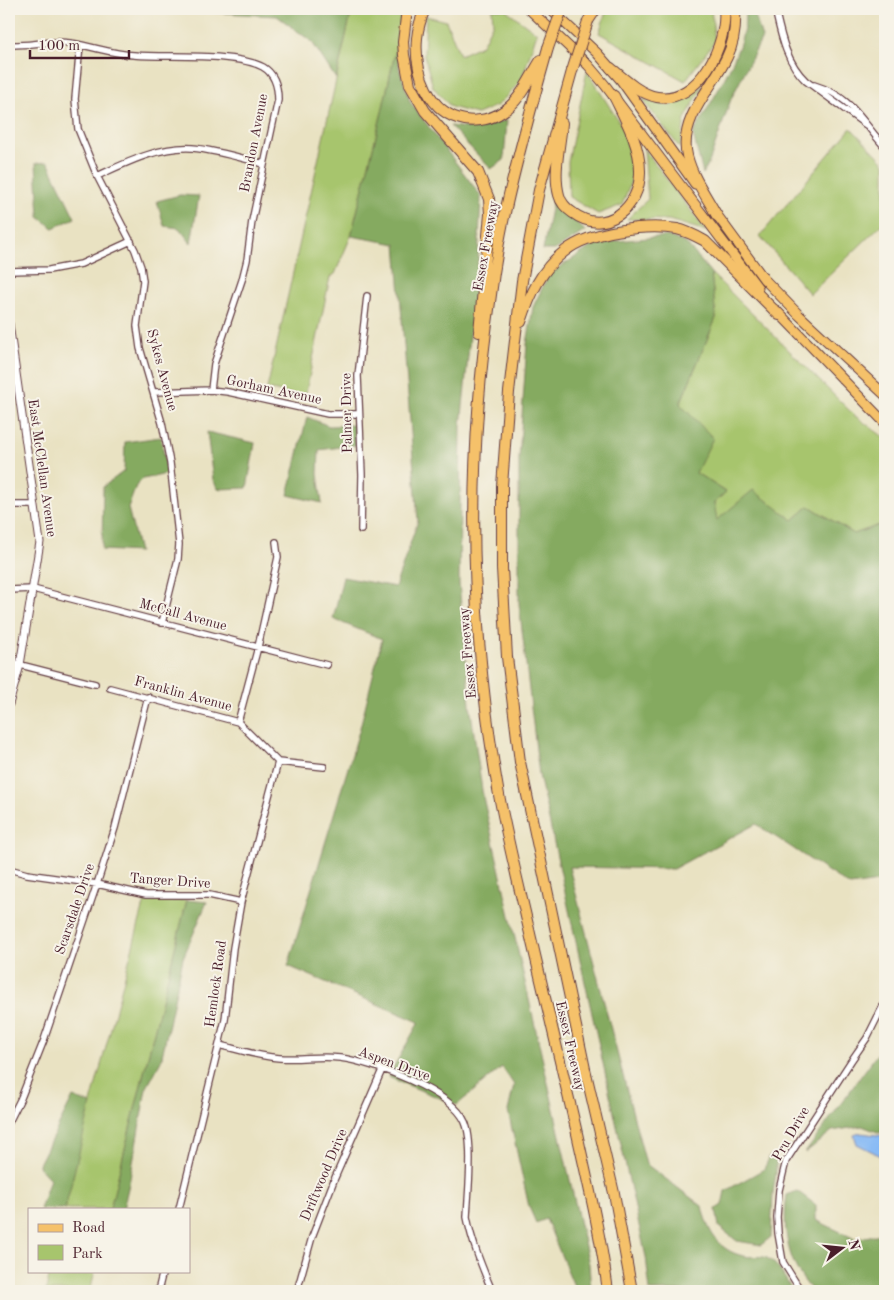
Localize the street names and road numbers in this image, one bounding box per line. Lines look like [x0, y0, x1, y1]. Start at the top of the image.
street label: Brandon Avenue [238, 93, 270, 193]
street label: Essex Freeway [471, 199, 501, 293]
street label: Sykes Avenue [144, 327, 180, 413]
street label: Gorham Avenue [225, 373, 323, 407]
street label: Palmer Drive [339, 373, 355, 453]
street label: East McClellan Avenue [25, 398, 59, 538]
street label: McCall Avenue [138, 597, 228, 633]
street label: Essex Freeway [457, 606, 479, 699]
street label: Franklin Avenue [133, 674, 233, 714]
street label: Scarsdale Drive [53, 862, 97, 956]
street label: Tanger Drive [129, 871, 211, 891]
street label: Hemlock Road [203, 940, 229, 1028]
street label: Essex Freeway [553, 1000, 587, 1093]
street label: Aspen Drive [356, 1044, 432, 1084]
street label: Pru Drive [770, 1104, 812, 1164]
street label: Driftwood Drive [298, 1127, 350, 1223]

